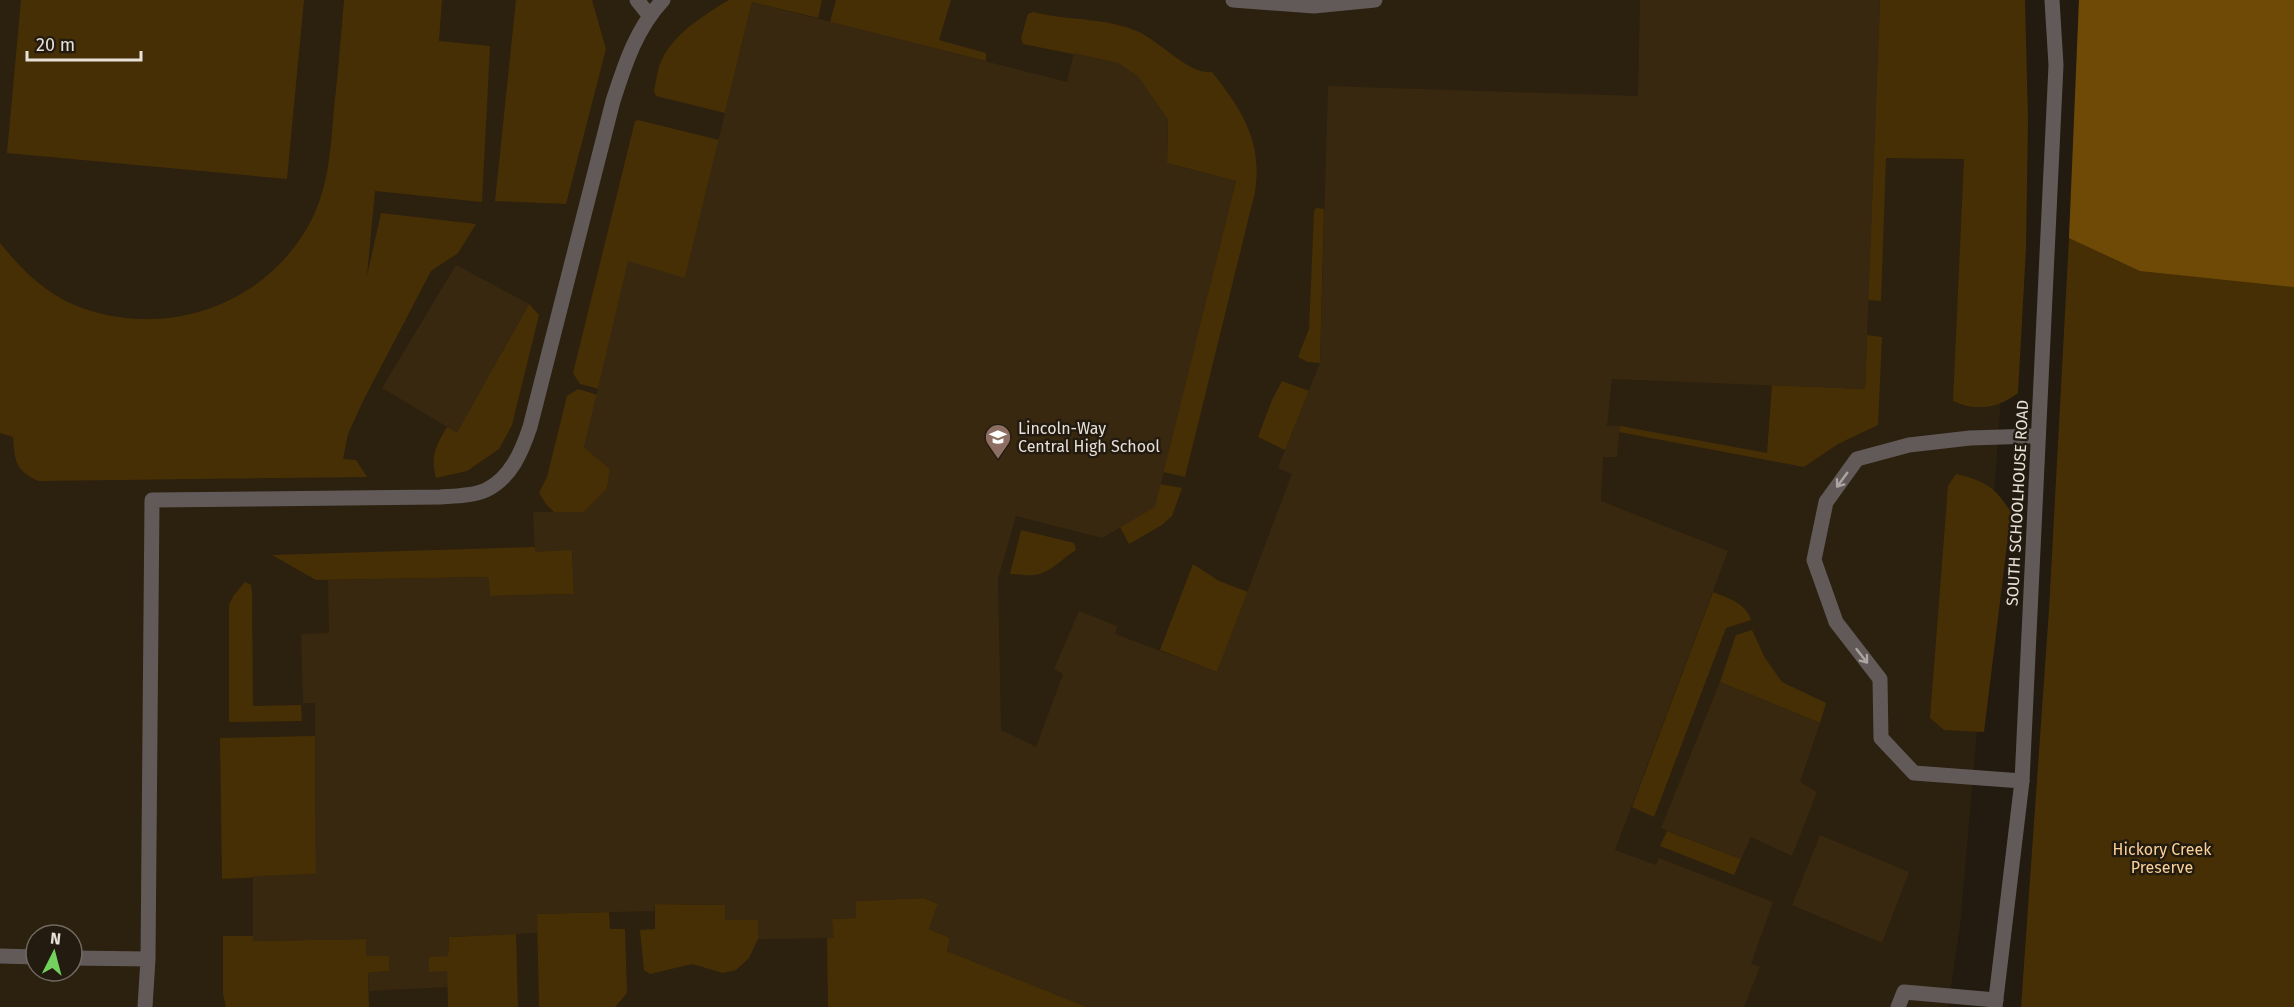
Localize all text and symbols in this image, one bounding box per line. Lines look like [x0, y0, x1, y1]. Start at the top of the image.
scale bar [27, 24, 141, 62]
text: 20 m [36, 34, 75, 56]
street label: SOUTH SCHOOLHOUSE ROAD [2003, 400, 2032, 607]
place label: Lincoln-Way Central High School [1018, 419, 1160, 456]
school or university icon: Lincoln-Way Central High School [983, 422, 1013, 460]
one-way arrow [1835, 471, 1848, 487]
one-way arrow [1856, 648, 1869, 664]
park label: Hickory Creek Preserve [2113, 840, 2212, 877]
north arrow [24, 923, 84, 983]
text: N [49, 929, 62, 949]

